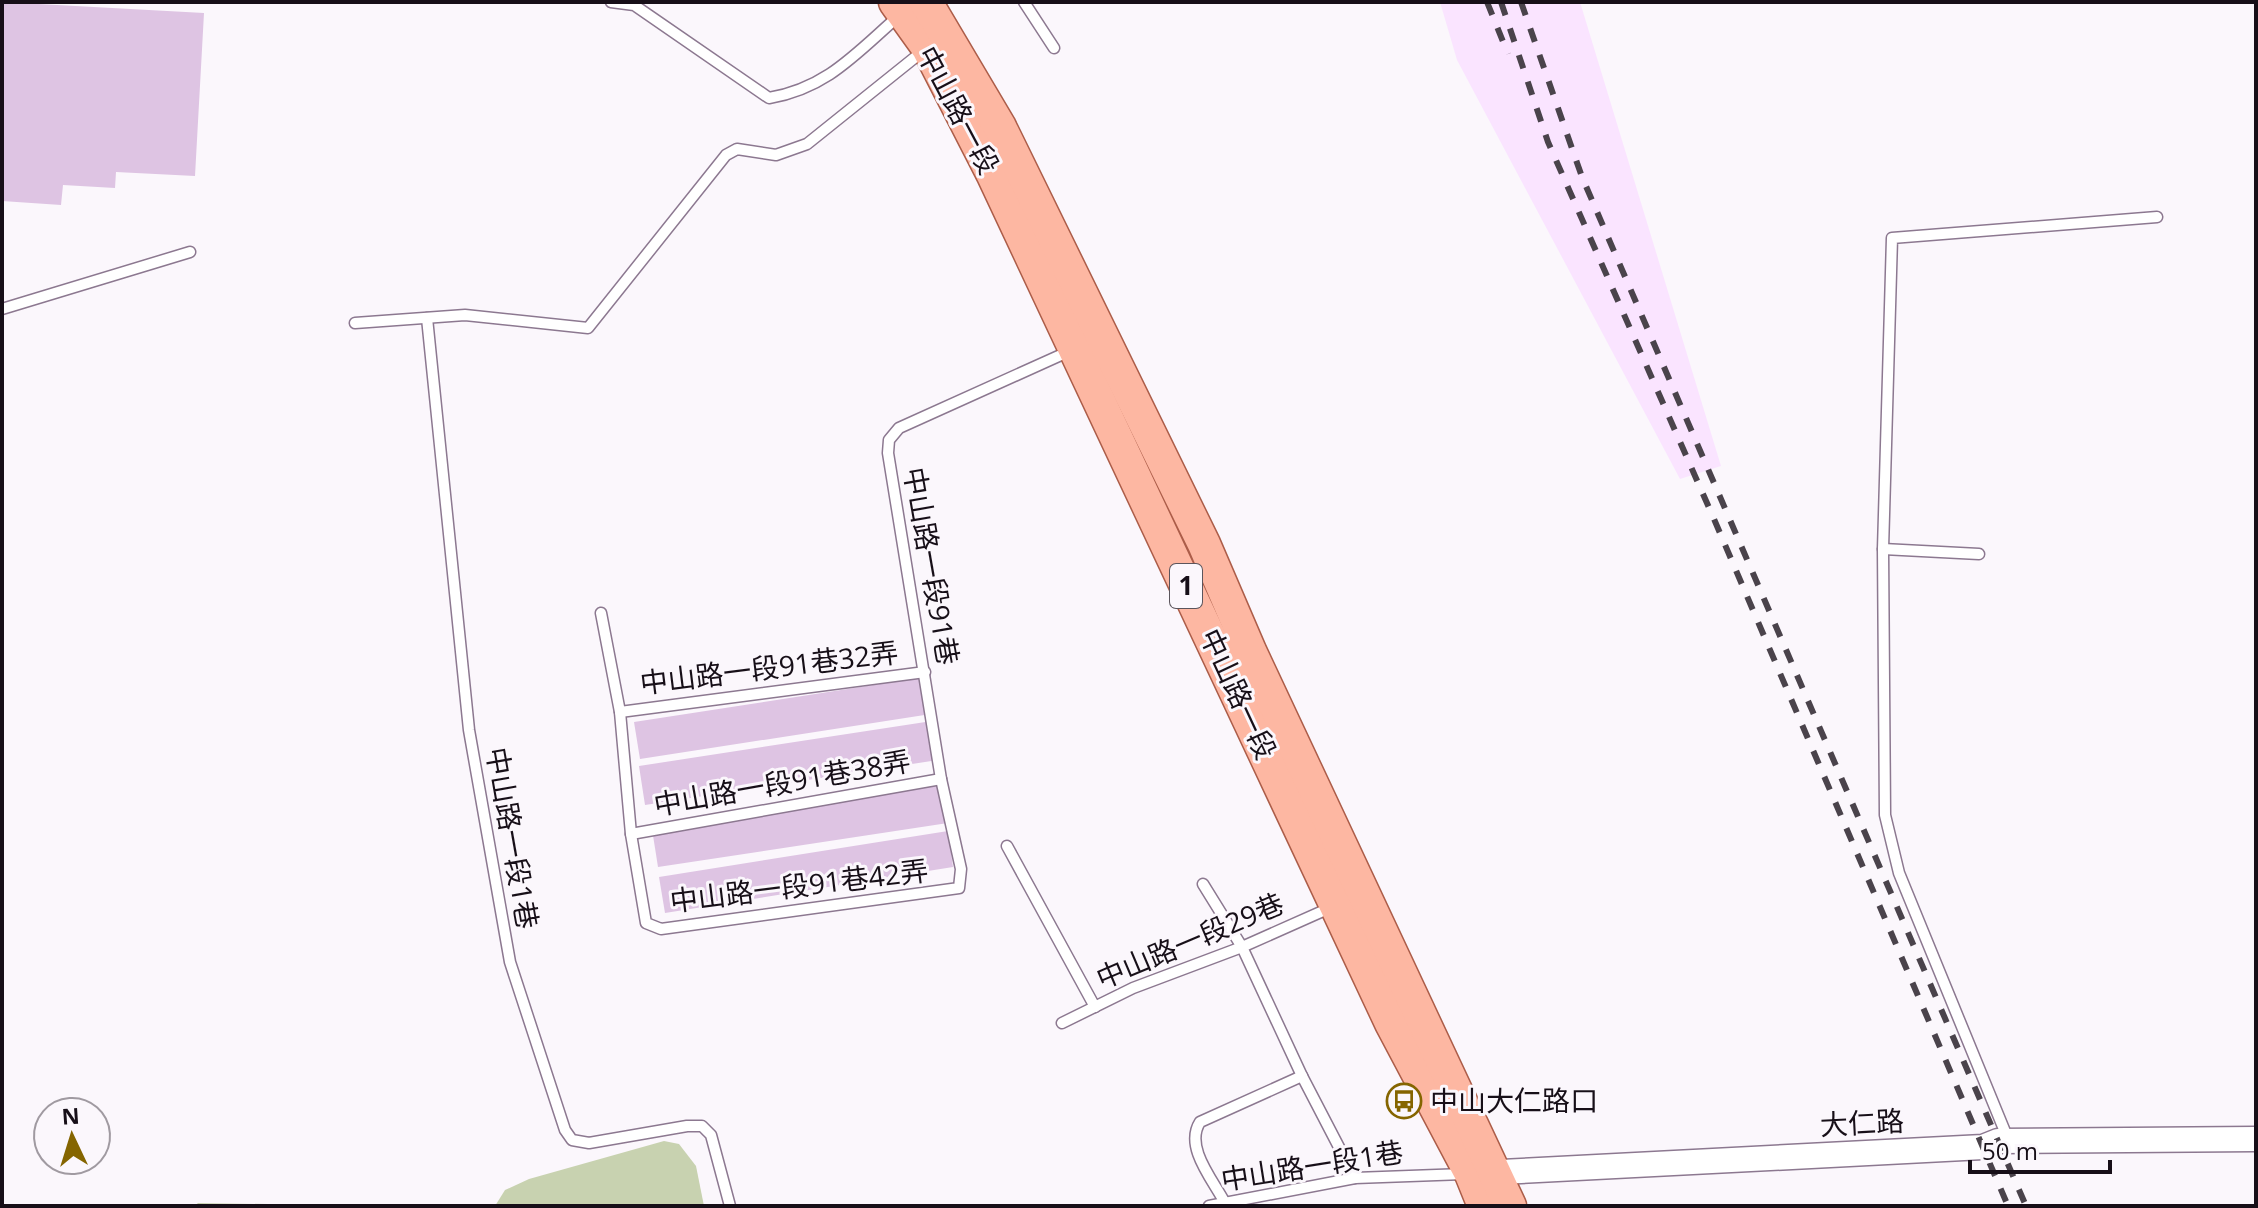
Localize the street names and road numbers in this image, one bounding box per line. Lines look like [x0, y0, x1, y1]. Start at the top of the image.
street label: 中山路一段 [909, 39, 1009, 180]
street label: 中山路一段91巷 [896, 464, 968, 668]
road number: 1 [1170, 564, 1202, 608]
street label: 中山路一段 [1192, 622, 1286, 765]
street label: 中山路一段91巷32弄 [638, 632, 900, 702]
street label: 中山路一段91巷38弄 [650, 741, 913, 823]
street label: 中山路一段1巷 [478, 744, 548, 932]
street label: 中山路一段91巷42弄 [668, 850, 930, 920]
street label: 中山路一段29巷 [1090, 884, 1289, 997]
street label: 大仁路 [1819, 1101, 1905, 1143]
street label: 中山路一段1巷 [1218, 1132, 1406, 1198]

